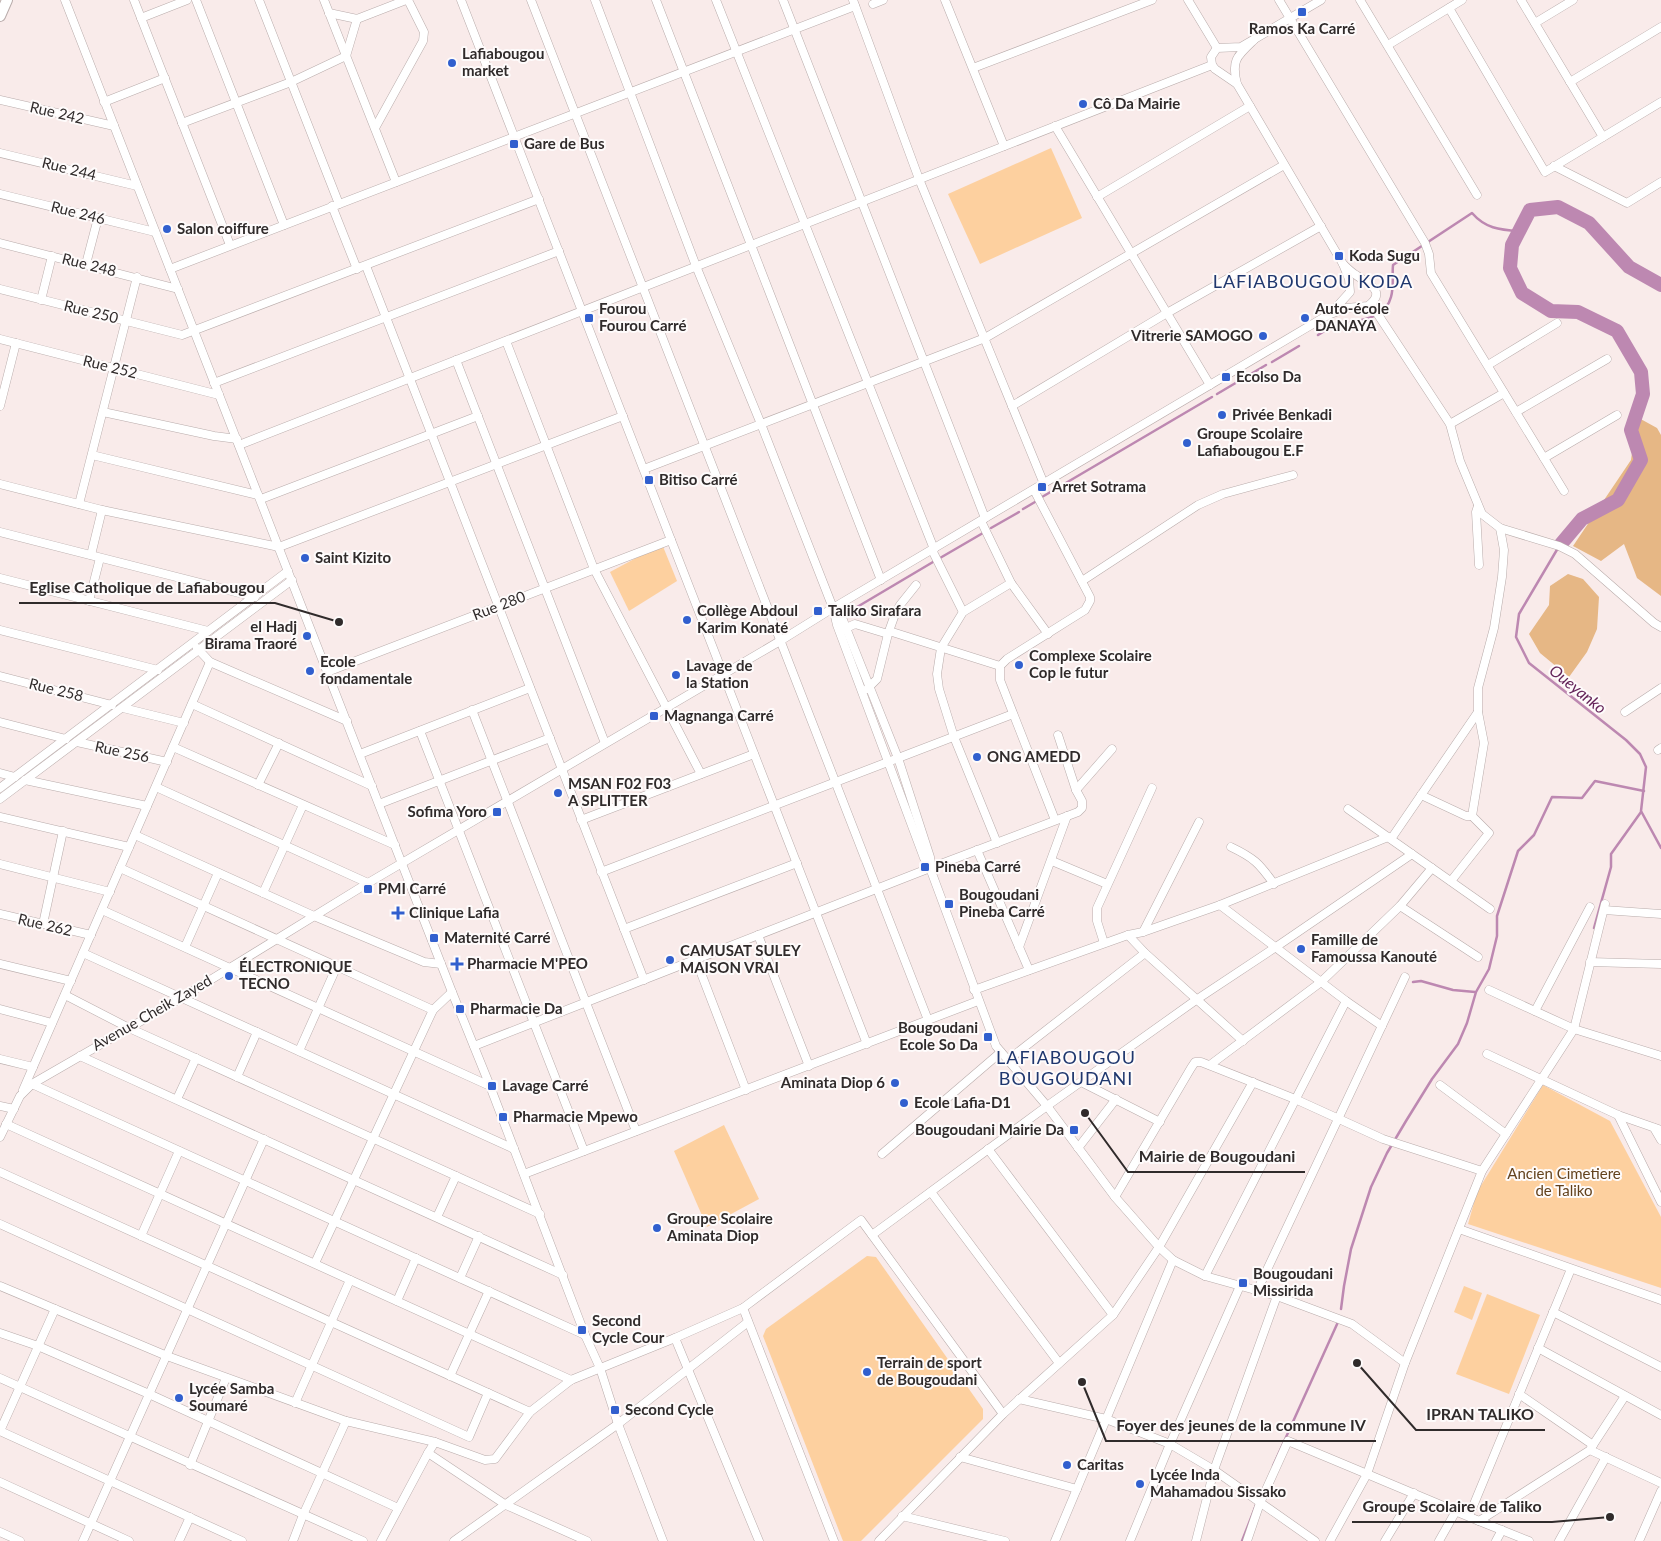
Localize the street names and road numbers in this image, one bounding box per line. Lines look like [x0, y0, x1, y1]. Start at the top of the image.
street label: Rue 242 [28, 97, 86, 127]
street label: Rue 244 [40, 153, 99, 184]
street label: Rue 246 [49, 197, 108, 228]
street label: Rue 248 [60, 249, 118, 279]
street label: Rue 250 [62, 296, 121, 327]
street label: Rue 252 [81, 351, 139, 381]
street label: Rue 280 [470, 587, 528, 623]
street label: Rue 258 [27, 674, 85, 704]
street label: Rue 256 [93, 736, 151, 766]
street label: Rue 262 [16, 909, 74, 939]
street label: Avenue Cheik Zayed [89, 971, 214, 1054]

